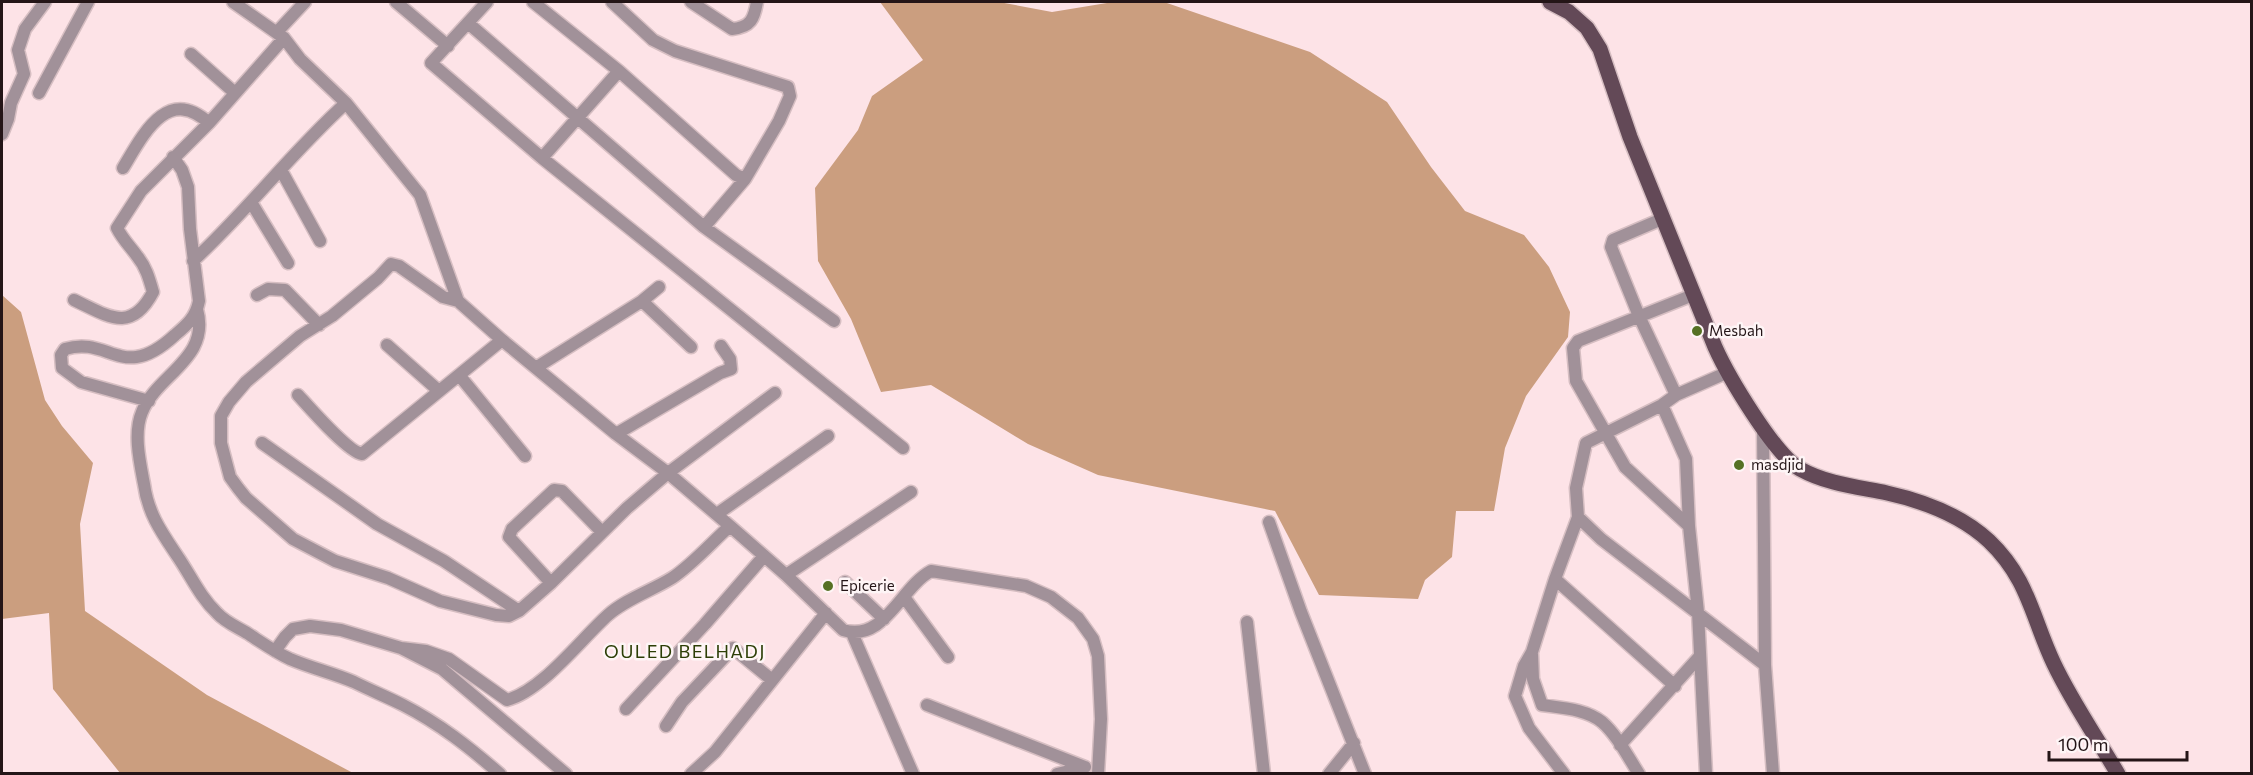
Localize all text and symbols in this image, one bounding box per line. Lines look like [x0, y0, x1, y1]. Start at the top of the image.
place label: Mesbah [1709, 321, 1763, 339]
marker: Mesbah [1690, 324, 1704, 338]
place label: masdjid [1751, 455, 1804, 473]
marker: masdjid [1732, 458, 1746, 472]
place label: Epicerie [840, 576, 895, 594]
marker: Epicerie [821, 579, 835, 593]
district label: OULED BELHADJ [604, 640, 766, 662]
scale bar [2049, 724, 2187, 762]
text: 100 m [2058, 733, 2108, 755]

